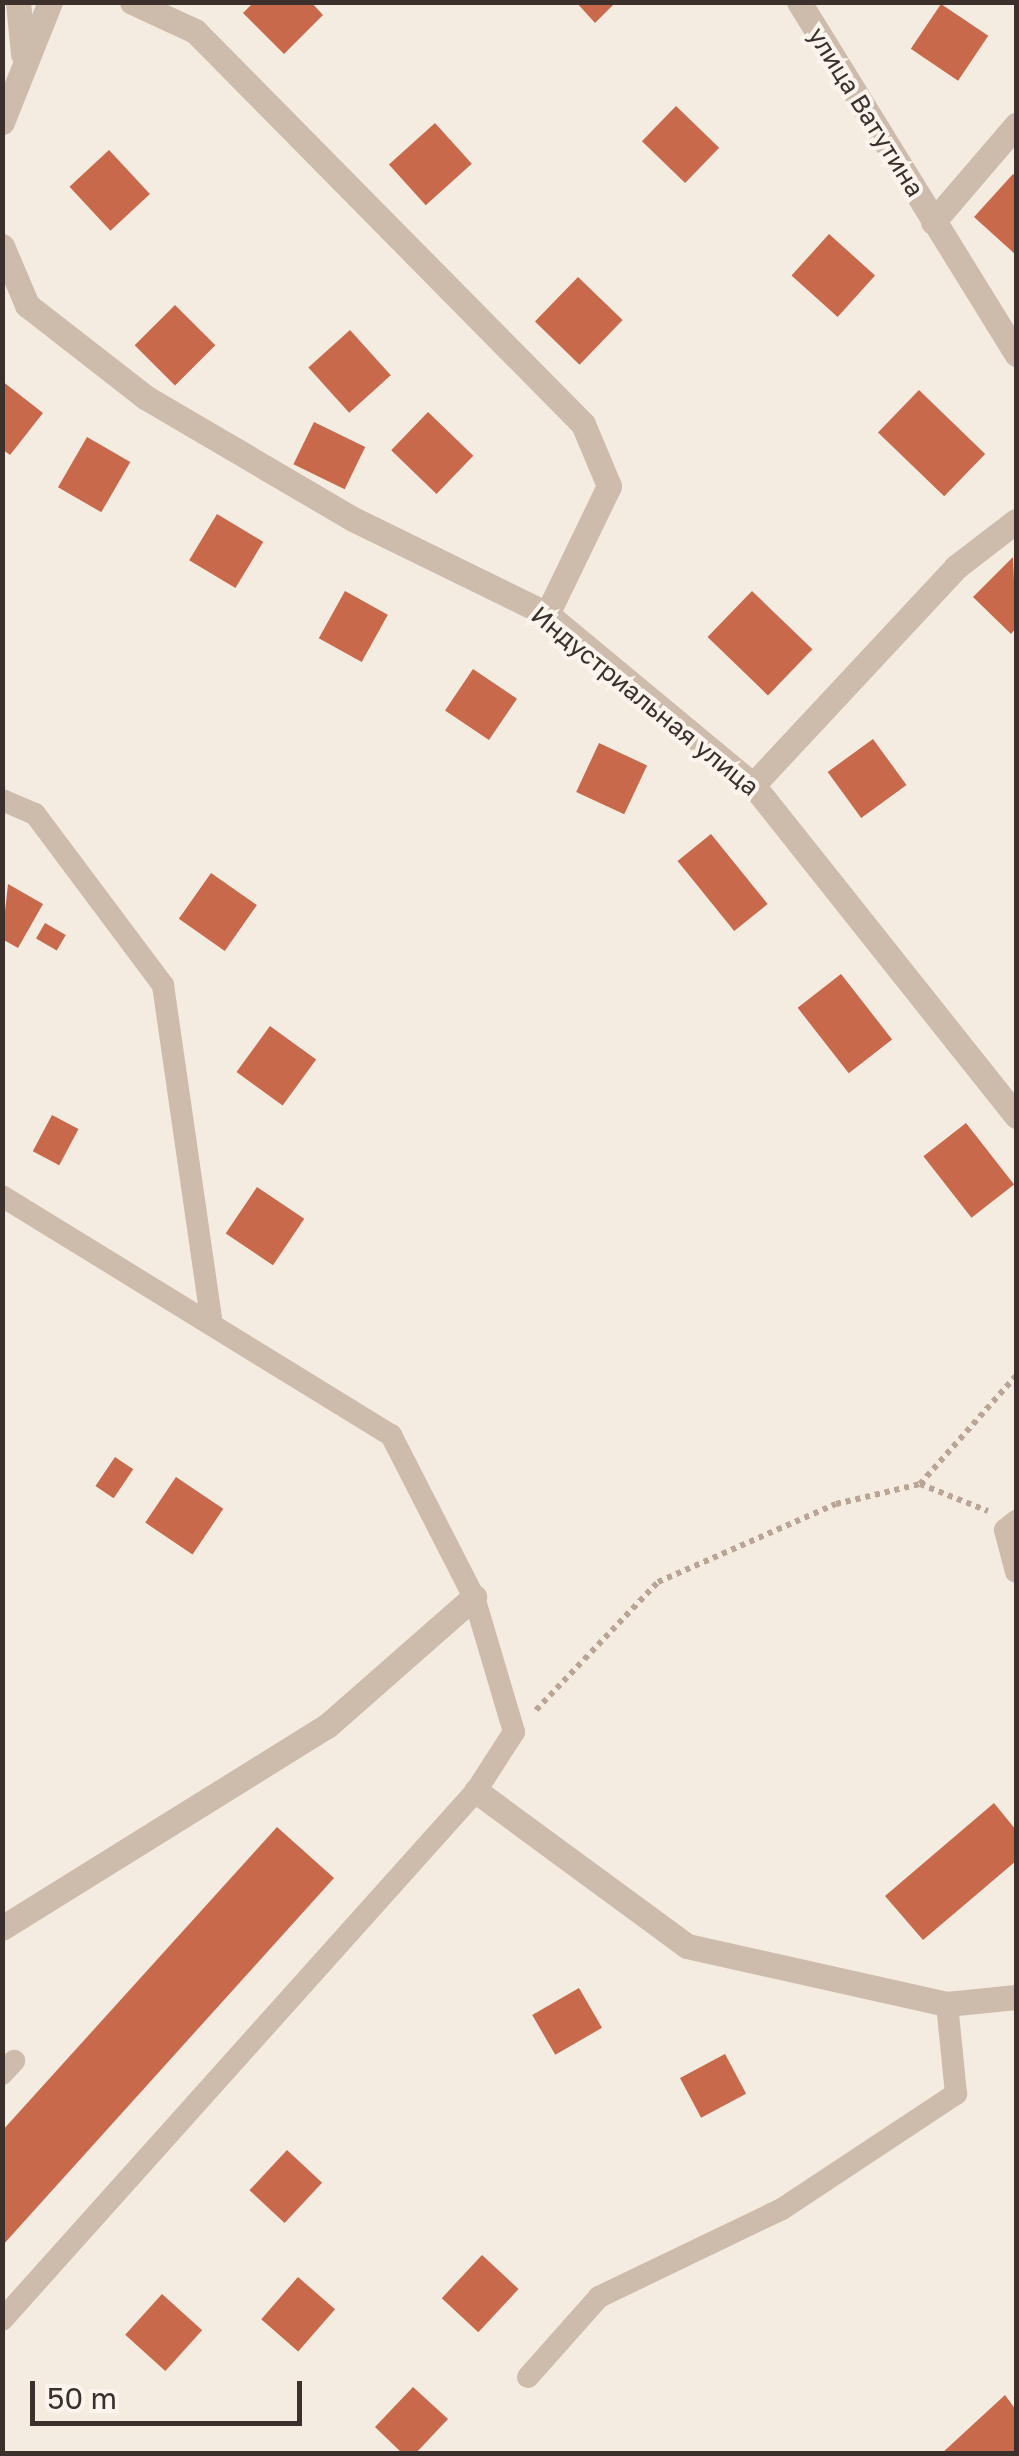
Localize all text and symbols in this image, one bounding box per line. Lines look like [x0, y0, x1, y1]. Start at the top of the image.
street label: улица Ватутина [802, 22, 930, 202]
street label: Индустриальная улица [525, 600, 765, 802]
scale bar [35, 2361, 308, 2423]
text: 50 m [47, 2380, 117, 2416]

